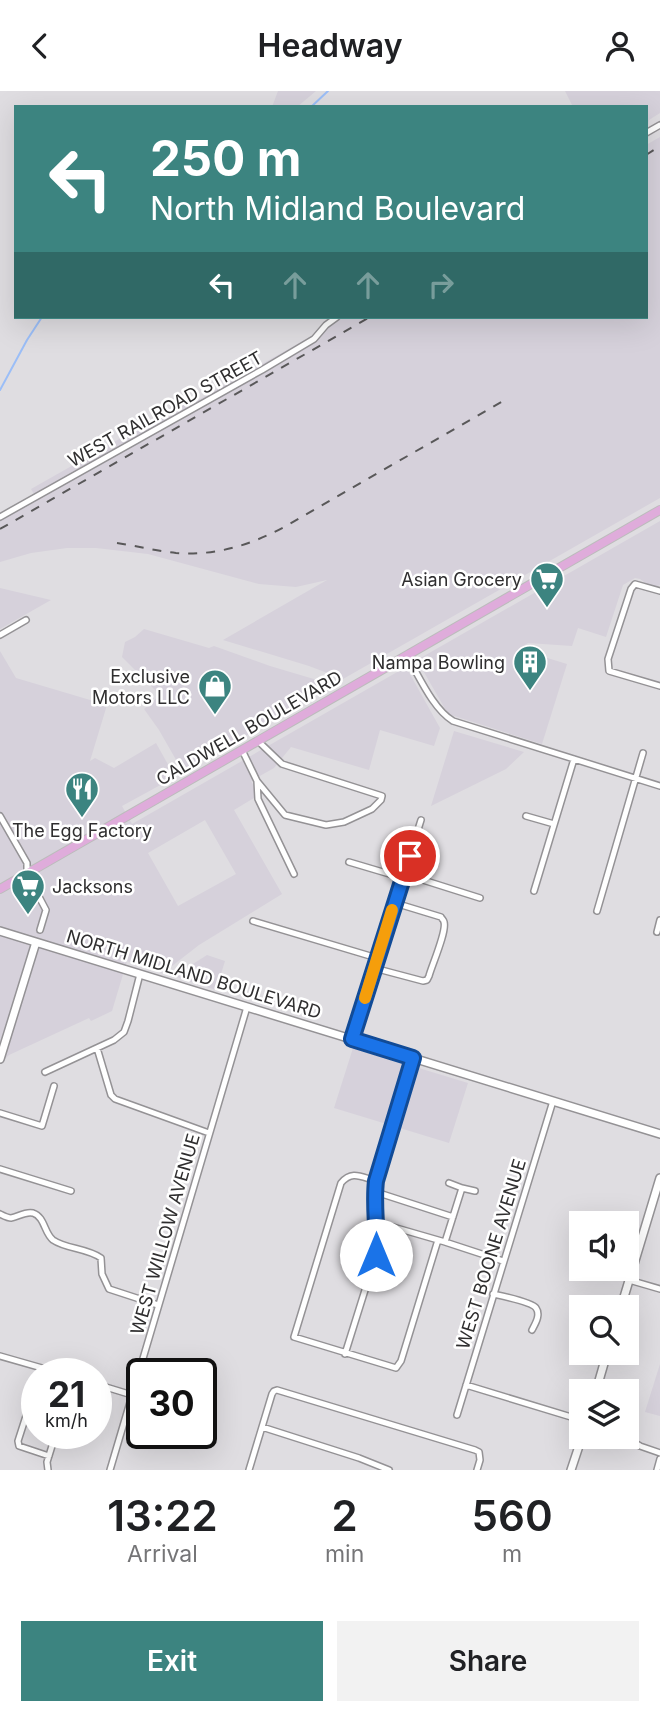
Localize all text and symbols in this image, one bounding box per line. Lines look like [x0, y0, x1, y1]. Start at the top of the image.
text: Headway [258, 26, 402, 65]
icon: back [21, 27, 59, 65]
icon: person [601, 27, 639, 65]
text: 250 m [150, 129, 302, 188]
icon: left [35, 133, 126, 224]
text: North Midland Boulevard [150, 189, 525, 228]
icon: left [203, 266, 241, 304]
icon: ahead [276, 266, 314, 304]
icon: ahead [349, 266, 387, 304]
icon: right [422, 266, 460, 304]
street label: WEST RAILROAD STREET [64, 347, 266, 471]
supermarket icon: Asian Grocery [528, 560, 566, 609]
place label: Asian Grocery [401, 569, 522, 590]
building icon: Nampa Bowling [511, 643, 549, 692]
place label: Nampa Bowling [372, 652, 505, 673]
place label: Exclusive Motors LLC [92, 666, 190, 708]
street label: CALDWELL BOULEVARD [153, 666, 345, 790]
shop icon: Exclusive Motors LLC [196, 667, 234, 716]
restaurant icon: The Egg Factory [63, 770, 101, 819]
place label: The Egg Factory [12, 820, 152, 841]
pin [380, 826, 440, 886]
icon: arrive [391, 837, 429, 875]
supermarket icon: Jacksons [9, 867, 47, 916]
place label: Jacksons [52, 876, 133, 897]
street label: NORTH MIDLAND BOULEVARD [64, 925, 324, 1023]
street label: WEST WILLOW AVENUE [126, 1131, 204, 1337]
street label: WEST BOONE AVENUE [452, 1156, 530, 1352]
map controls [569, 1211, 639, 1449]
button: sound [569, 1211, 639, 1281]
position arrow [339, 1218, 413, 1292]
button: search [569, 1295, 639, 1365]
speed limit sign: 30 [126, 1358, 217, 1449]
text: 21 [48, 1373, 85, 1415]
button: layers [569, 1379, 639, 1449]
text: km/h [45, 1410, 88, 1431]
text: 13:22 [107, 1490, 218, 1541]
text: 2 [332, 1490, 358, 1541]
text: 560 [472, 1490, 553, 1541]
text: Arrival [127, 1540, 198, 1568]
text: min [325, 1540, 364, 1568]
text: m [502, 1540, 522, 1568]
button: Exit [21, 1621, 323, 1701]
button: Share [337, 1621, 639, 1701]

